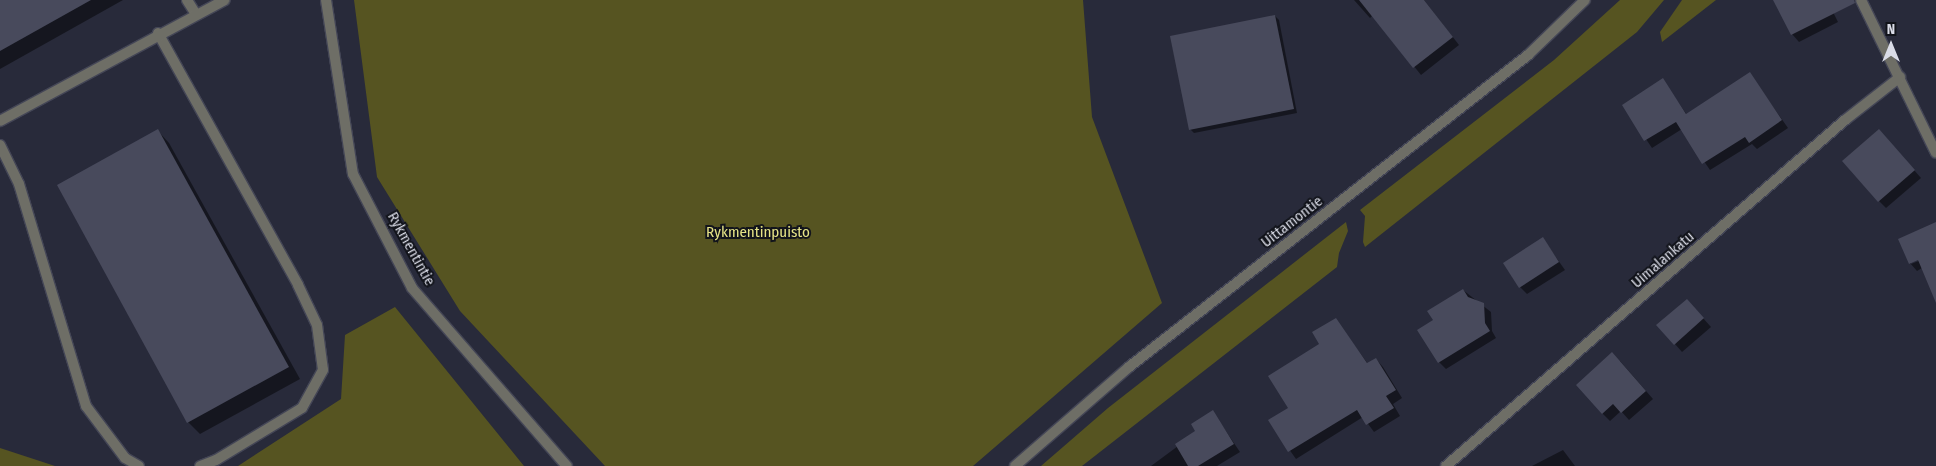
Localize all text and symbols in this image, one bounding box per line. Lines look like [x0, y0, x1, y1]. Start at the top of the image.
north arrow [1866, 20, 1916, 70]
text: N [1887, 21, 1895, 38]
street label: Uittamontie [1258, 192, 1326, 252]
street label: Rykmentintie [383, 209, 439, 289]
park label: Rykmentinpuisto [706, 224, 810, 242]
street label: Uimalankatu [1628, 228, 1698, 292]

